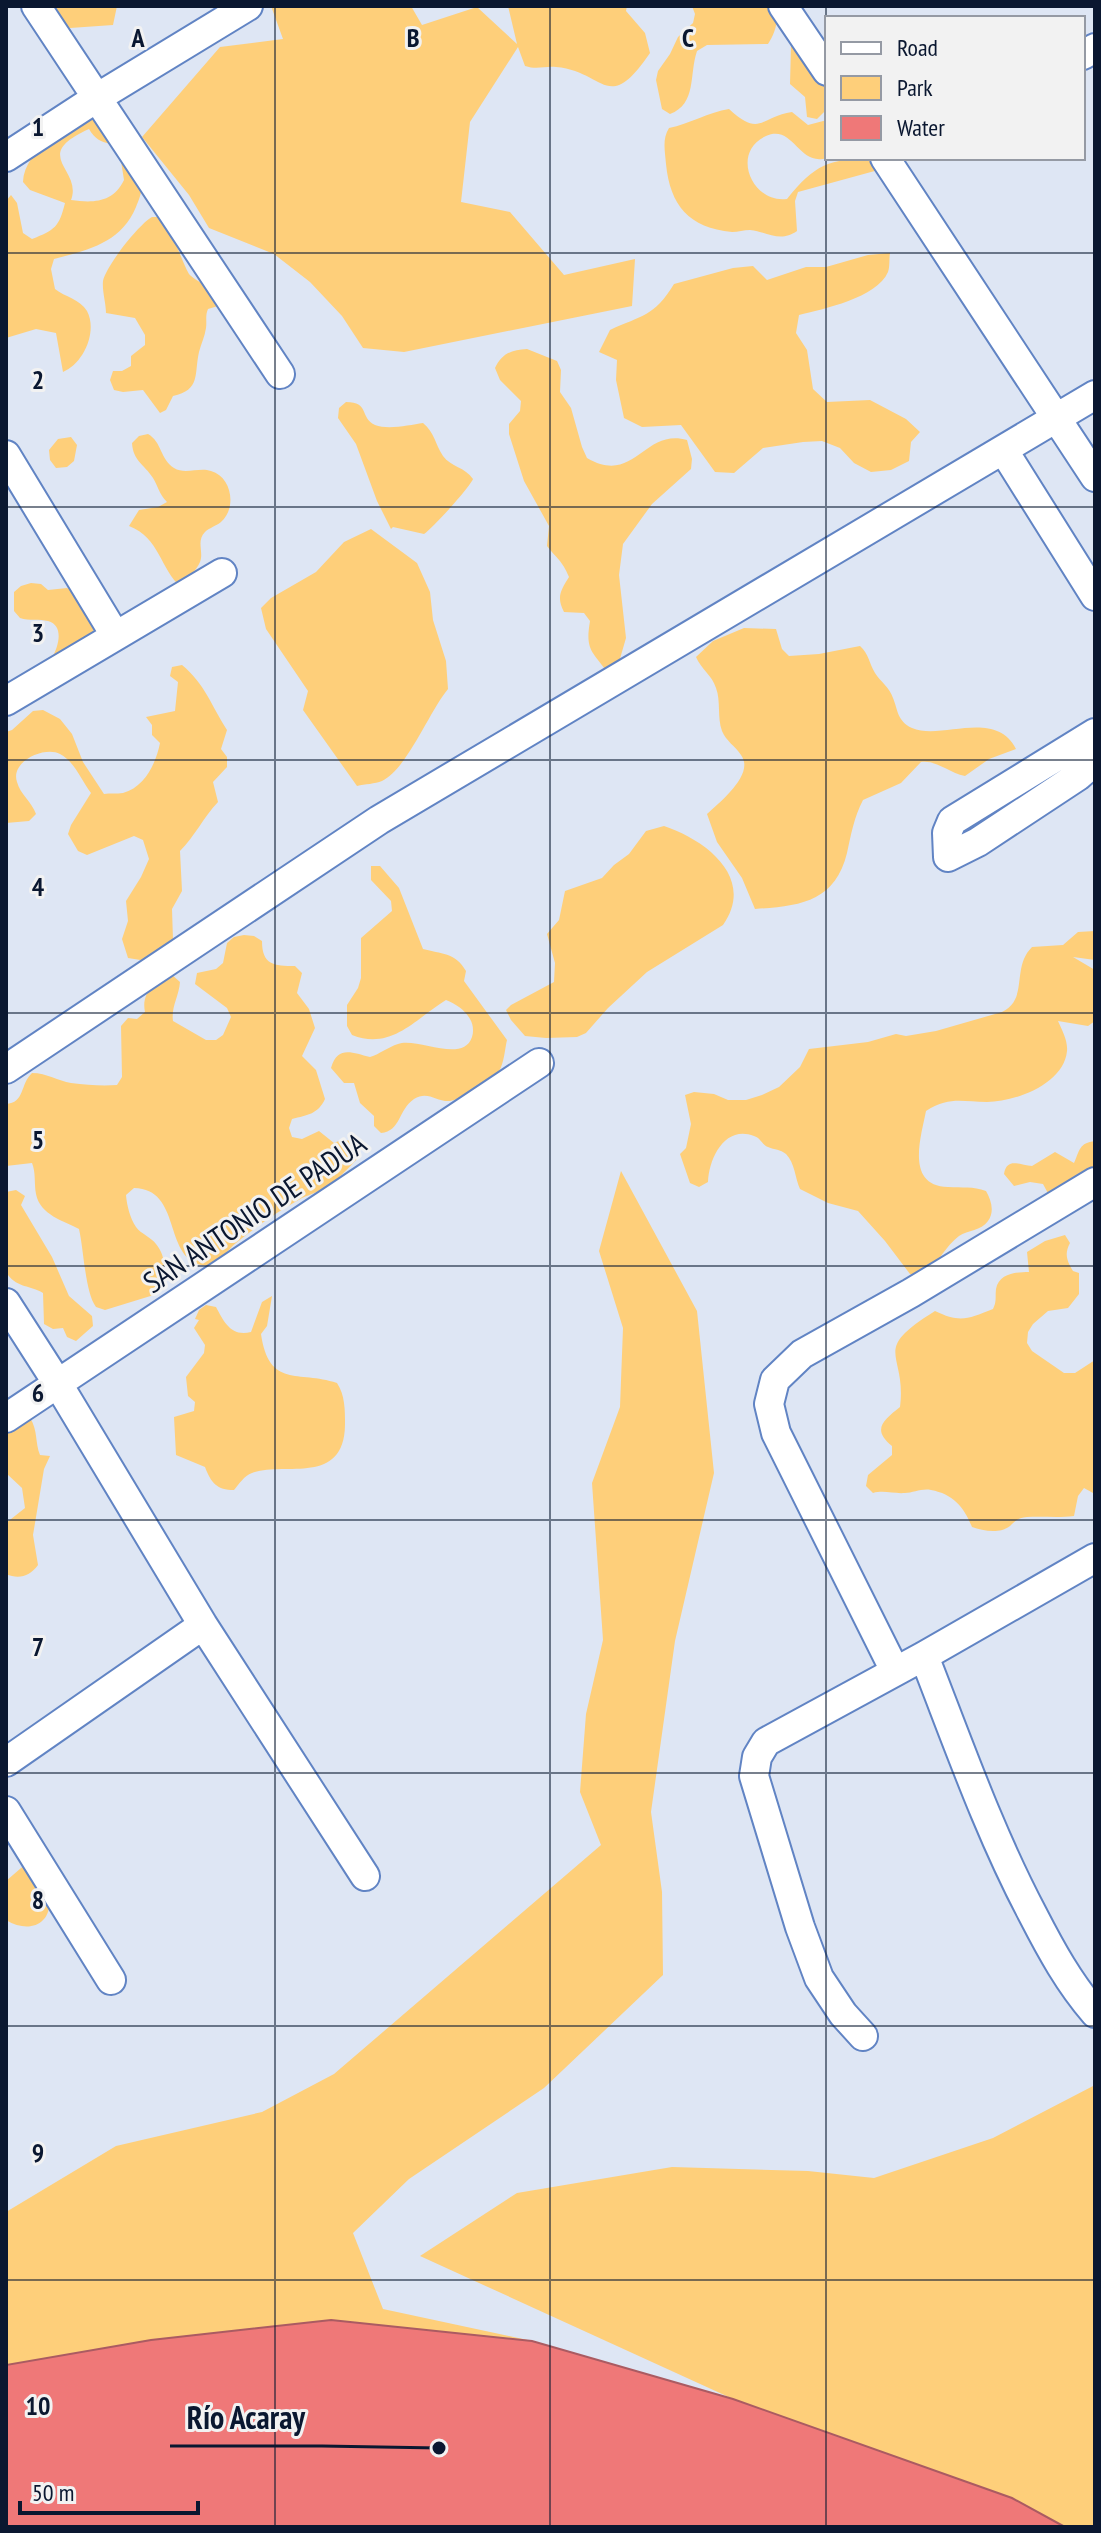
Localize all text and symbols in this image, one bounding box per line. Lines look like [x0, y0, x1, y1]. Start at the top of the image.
legend [825, 16, 1085, 160]
text: A [130, 21, 145, 54]
text: B [407, 21, 420, 54]
text: C [682, 21, 694, 54]
text: Road [897, 32, 938, 63]
text: Park [897, 72, 933, 103]
text: 1 [32, 110, 44, 143]
text: Water [897, 112, 945, 143]
text: 2 [32, 363, 44, 396]
text: 3 [32, 616, 44, 649]
text: 4 [32, 870, 45, 903]
text: 5 [32, 1123, 44, 1156]
street label: SAN ANTONIO DE PADUA [135, 1123, 374, 1301]
text: 6 [32, 1376, 44, 1409]
text: 7 [32, 1630, 44, 1663]
text: 8 [32, 1883, 44, 1916]
text: 9 [32, 2136, 44, 2169]
text: 10 [26, 2389, 50, 2422]
callout: Río Acaray [170, 2390, 322, 2446]
text: Río Acaray [187, 2396, 306, 2438]
scale bar [20, 2465, 198, 2515]
text: 50 m [32, 2477, 74, 2508]

